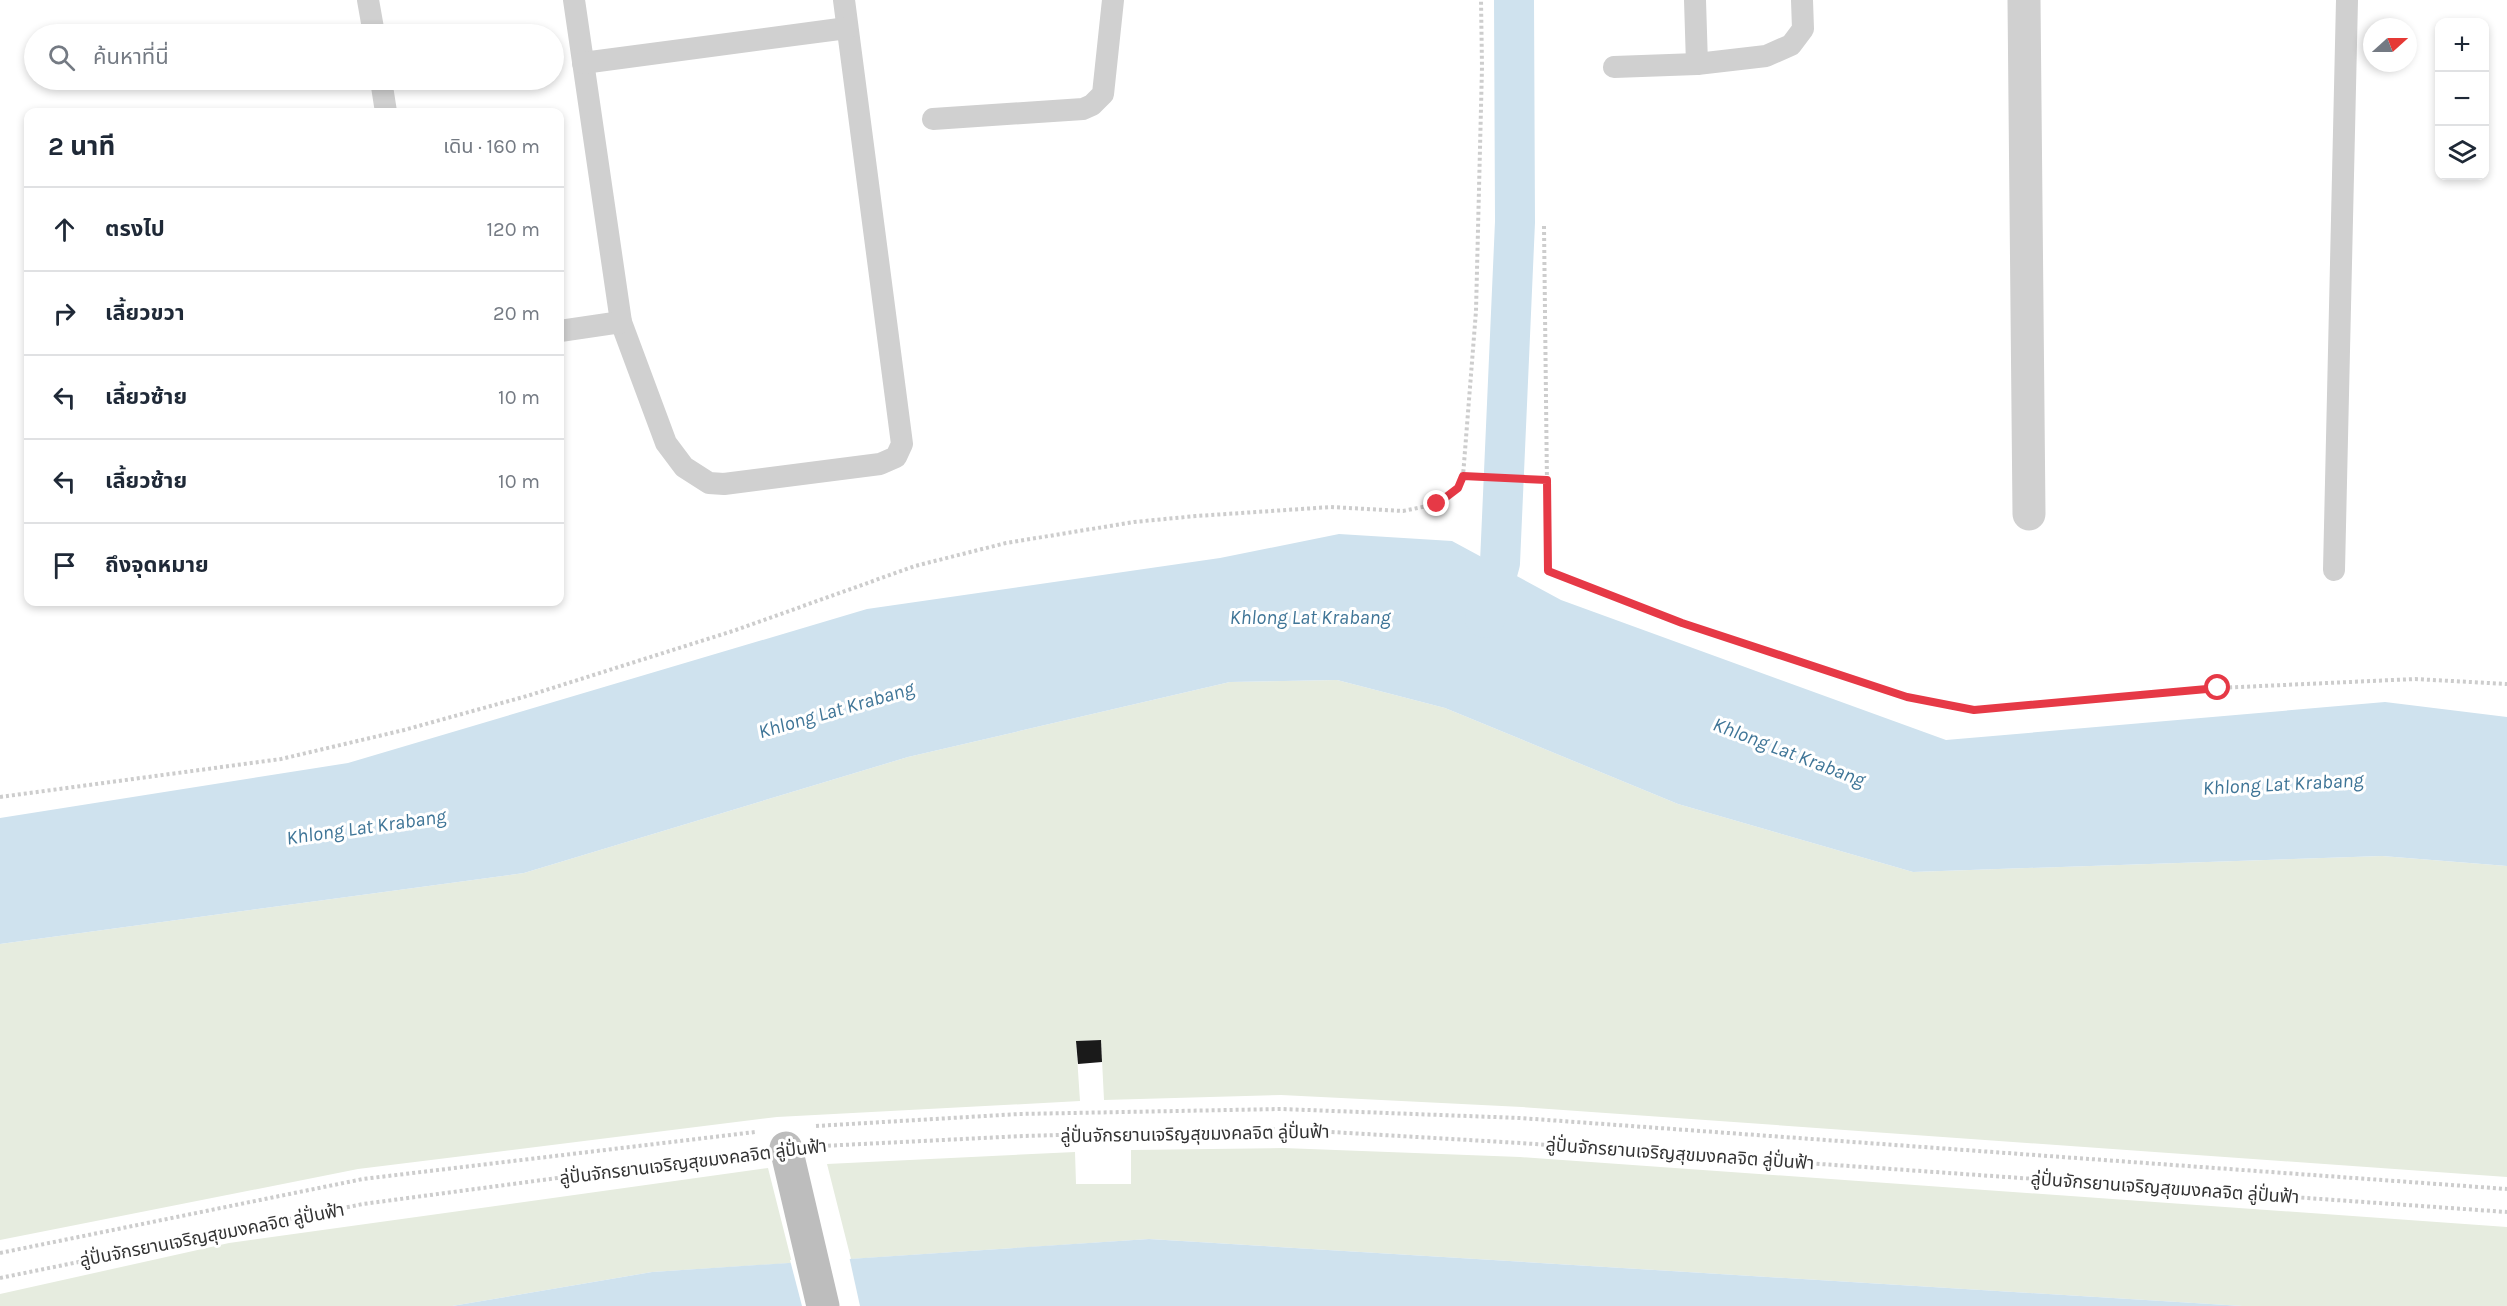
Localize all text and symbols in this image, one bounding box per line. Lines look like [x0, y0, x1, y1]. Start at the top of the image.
north arrow [2363, 18, 2417, 72]
map controls [2435, 18, 2489, 180]
button: + [2435, 18, 2489, 72]
search box [24, 24, 564, 90]
icon: search [45, 41, 78, 74]
text: ค้นหาที่นี่ [93, 44, 169, 70]
button: − [2435, 72, 2489, 126]
button: layers [2435, 126, 2489, 180]
text: 2 นาที [48, 131, 115, 162]
text: เดิน · 160 m [443, 135, 540, 158]
icon: ahead [48, 213, 81, 246]
text: ตรงไป [105, 216, 165, 242]
text: 120 m [486, 218, 540, 241]
icon: right [48, 297, 81, 330]
text: เลี้ยวขวา [105, 300, 185, 326]
text: 20 m [493, 302, 540, 325]
icon: left [48, 381, 81, 414]
text: เลี้ยวซ้าย [105, 384, 187, 410]
text: 10 m [498, 386, 540, 409]
icon: left [48, 465, 81, 498]
text: เลี้ยวซ้าย [105, 468, 187, 494]
text: 10 m [498, 470, 540, 493]
route end [1423, 490, 1449, 516]
icon: arrive [48, 549, 81, 582]
text: ถึงจุดหมาย [105, 552, 209, 578]
water label: Khlong Lat Krabang [1229, 606, 1391, 629]
route start [2204, 674, 2230, 700]
water label: Khlong Lat Krabang [755, 677, 917, 743]
water label: Khlong Lat Krabang [1710, 712, 1869, 792]
water label: Khlong Lat Krabang [2202, 768, 2365, 800]
water label: Khlong Lat Krabang [285, 804, 448, 850]
street label: ลู่ปั่นจักรยานเจริญสุขมงคลจิต ลู่ปั่นฟ้า [1060, 1119, 1330, 1148]
street label: ลู่ปั่นจักรยานเจริญสุขมงคลจิต ลู่ปั่นฟ้า [1545, 1132, 1815, 1175]
street label: ลู่ปั่นจักรยานเจริญสุขมงคลจิต ลู่ปั่นฟ้า [558, 1133, 828, 1190]
street label: ลู่ปั่นจักรยานเจริญสุขมงคลจิต ลู่ปั่นฟ้า [2030, 1166, 2300, 1209]
street label: ลู่ปั่นจักรยานเจริญสุขมงคลจิต ลู่ปั่นฟ้า [78, 1197, 346, 1272]

